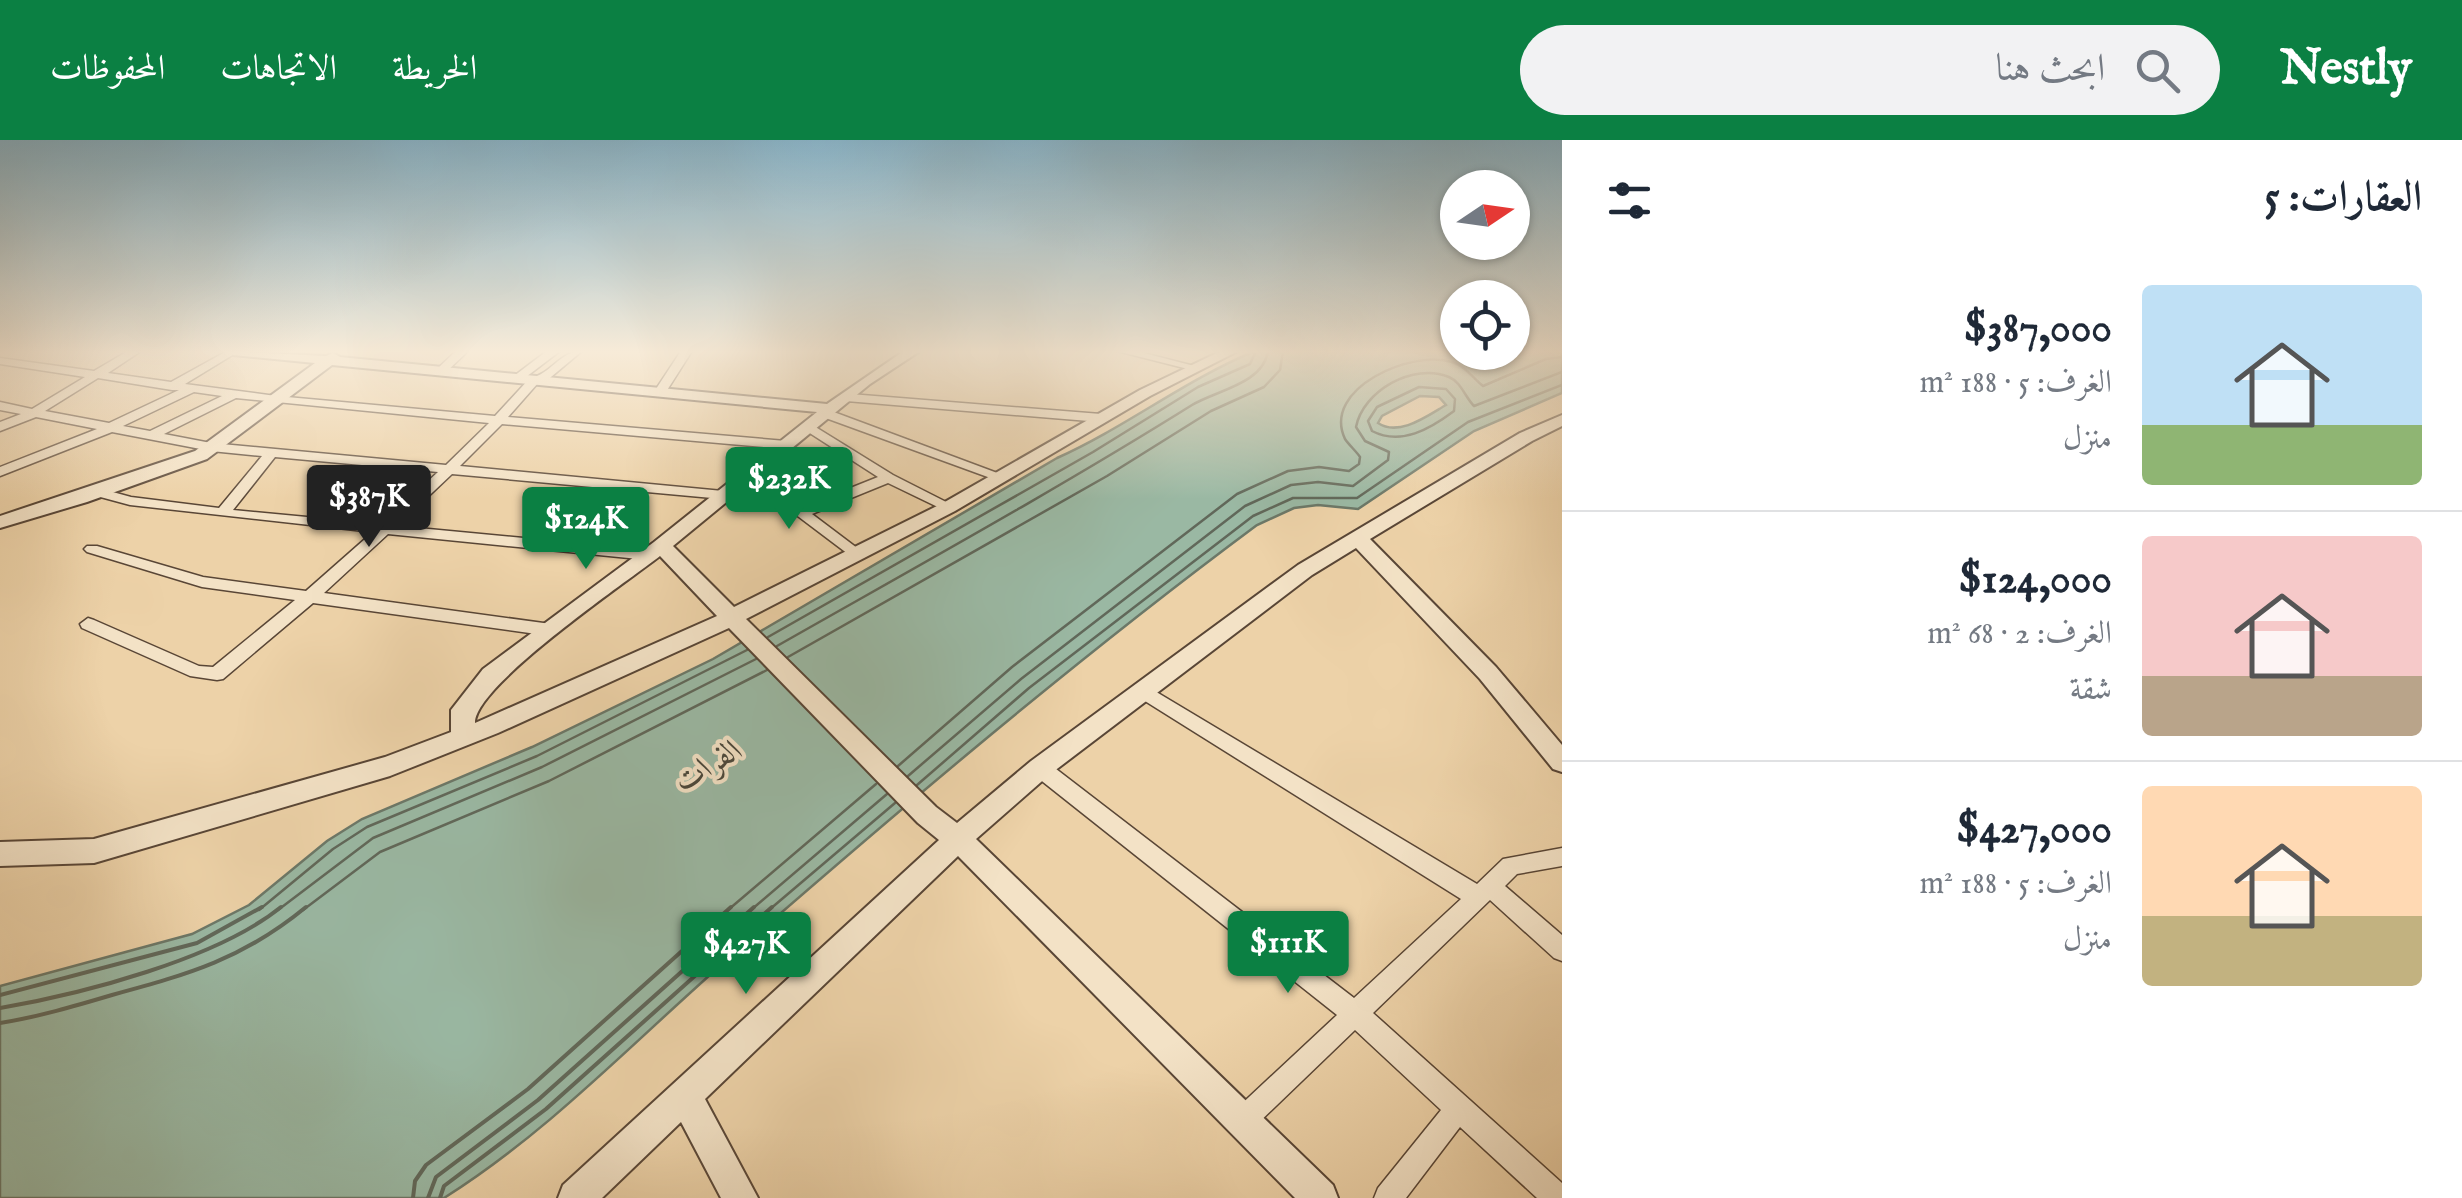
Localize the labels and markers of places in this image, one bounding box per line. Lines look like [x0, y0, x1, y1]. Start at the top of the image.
pin: $232K [719, 447, 859, 532]
pin: $387K [299, 465, 439, 550]
pin: $124K [516, 487, 656, 572]
pin: $111K [1218, 911, 1358, 996]
pin: $427K [676, 912, 816, 997]

